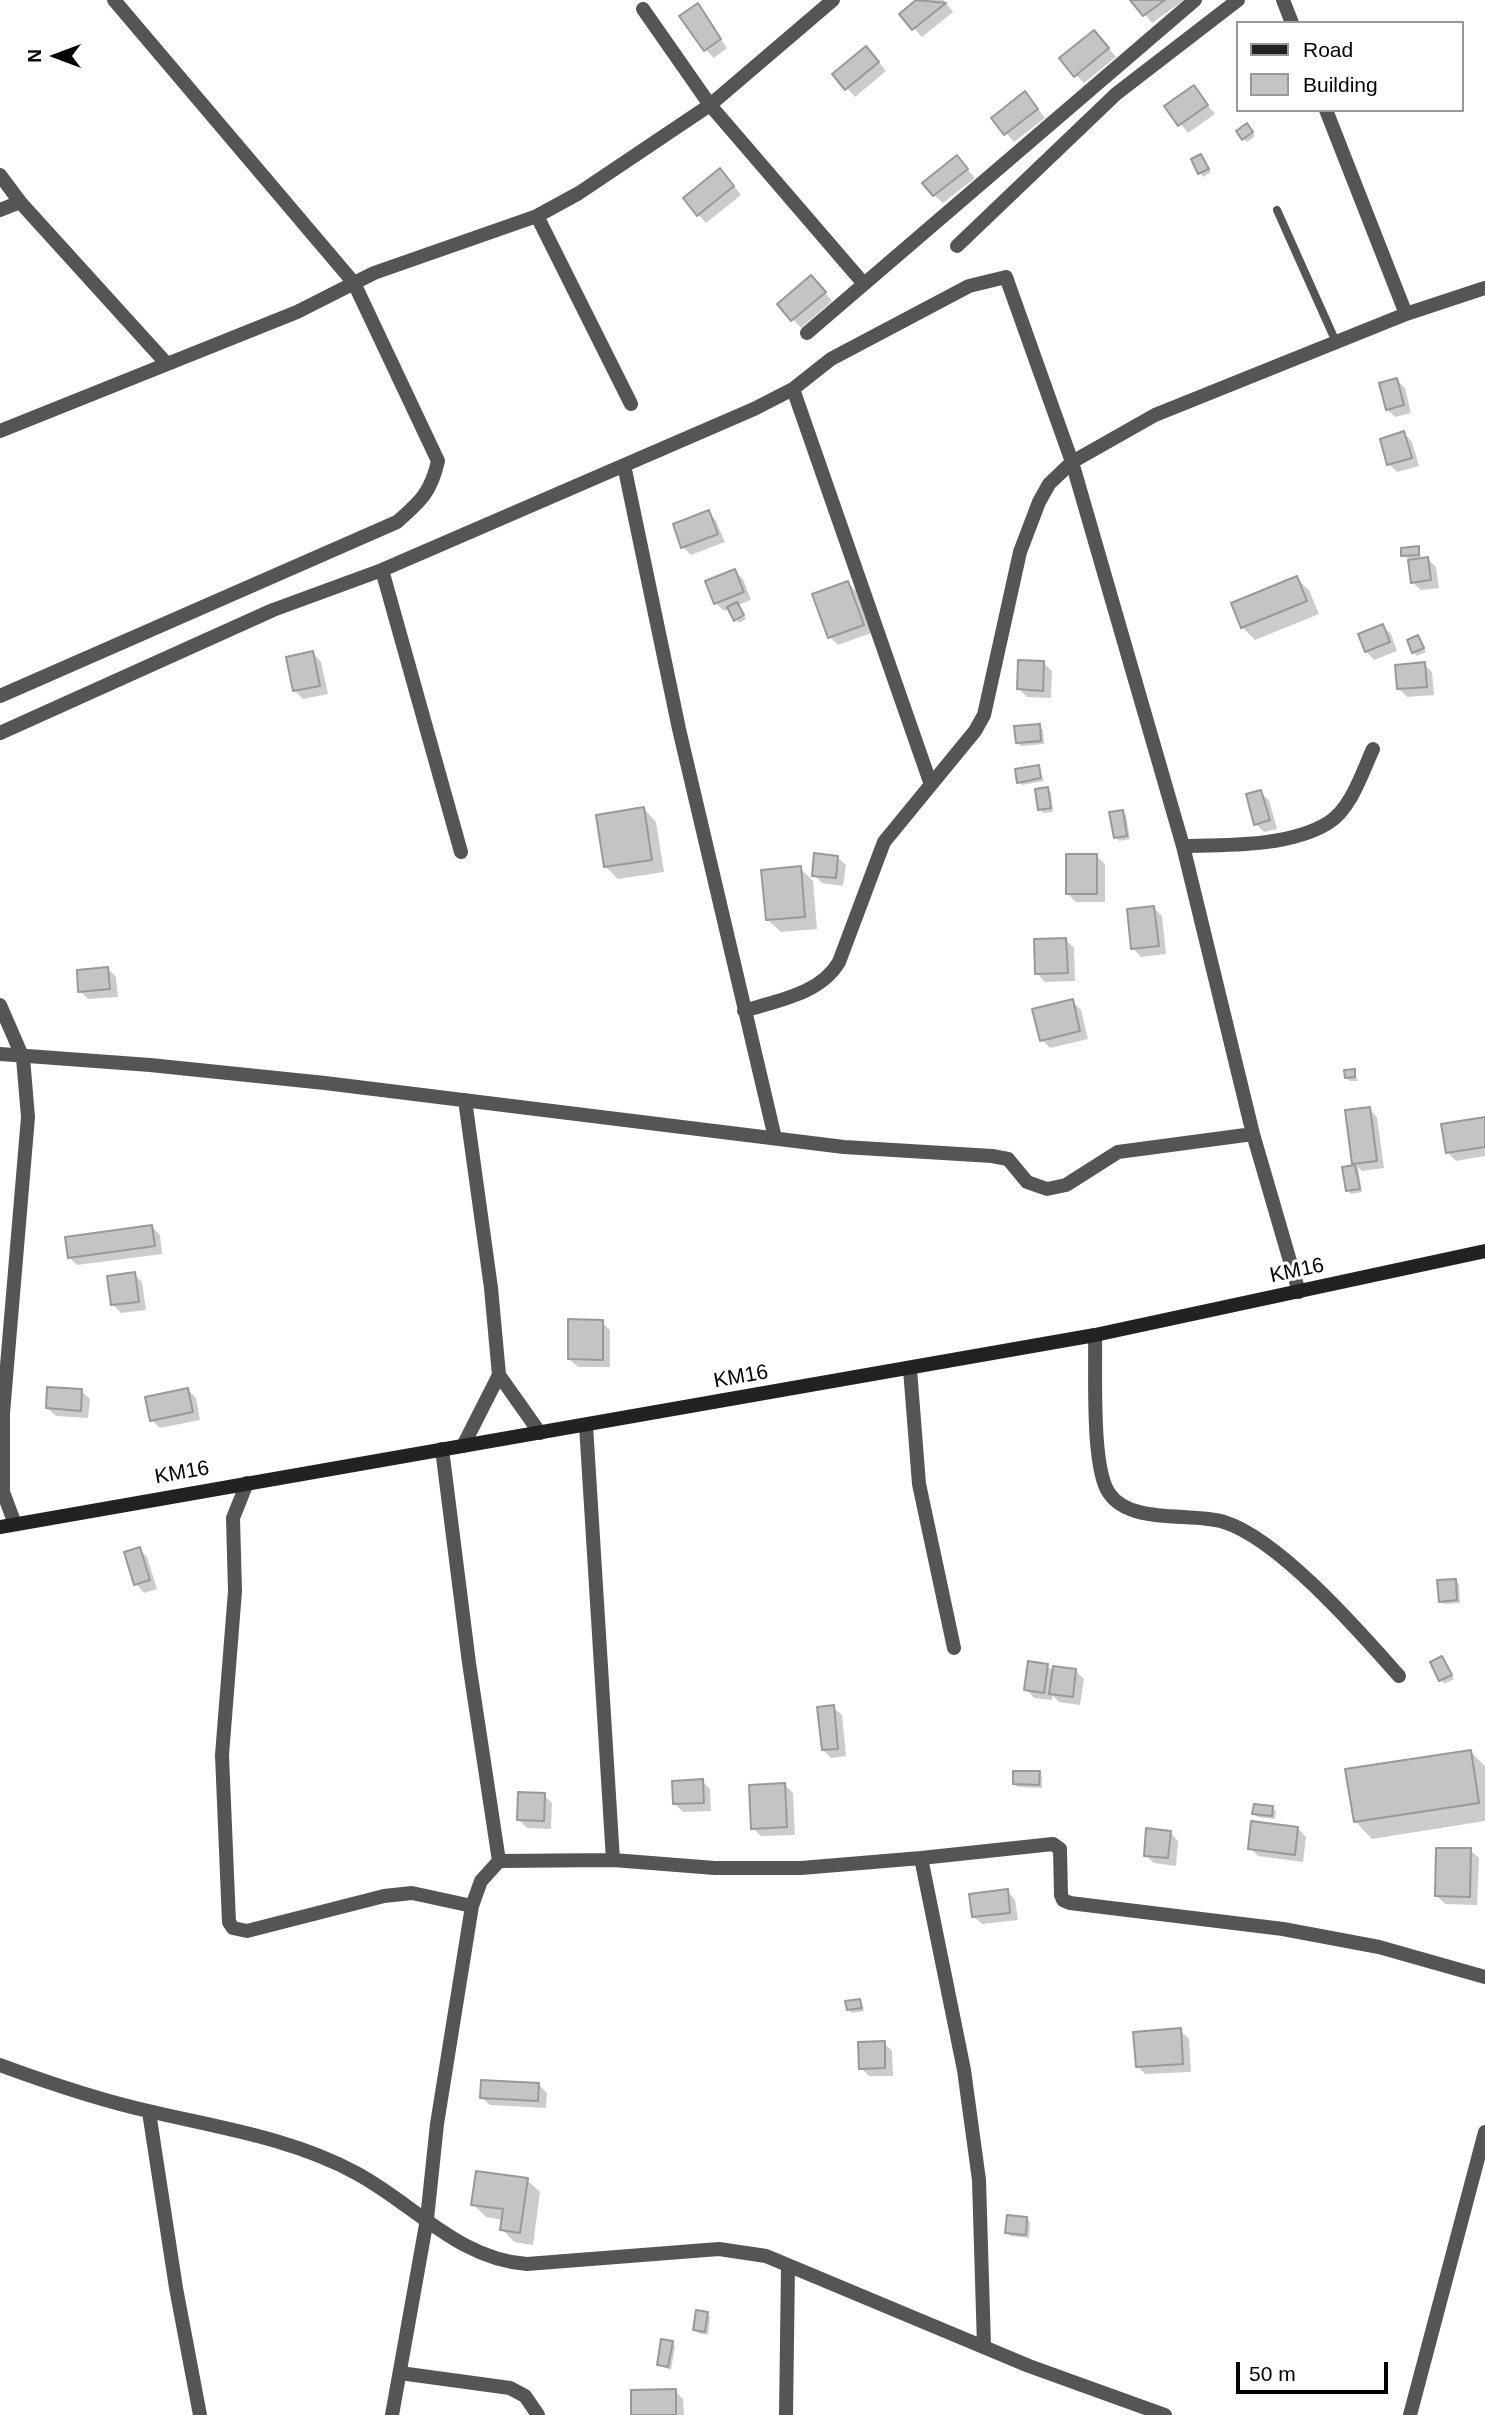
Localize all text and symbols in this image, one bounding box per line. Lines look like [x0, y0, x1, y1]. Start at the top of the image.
north arrow [21, 21, 91, 91]
legend [1236, 21, 1464, 112]
text: Road [1303, 38, 1353, 61]
text: N [24, 49, 45, 63]
text: Building [1303, 73, 1378, 96]
street label: KM16 [1268, 1253, 1326, 1289]
street label: KM16 [712, 1360, 770, 1394]
street label: KM16 [153, 1456, 211, 1490]
scale bar [1240, 2348, 1392, 2392]
text: 50 m [1249, 2362, 1296, 2385]

